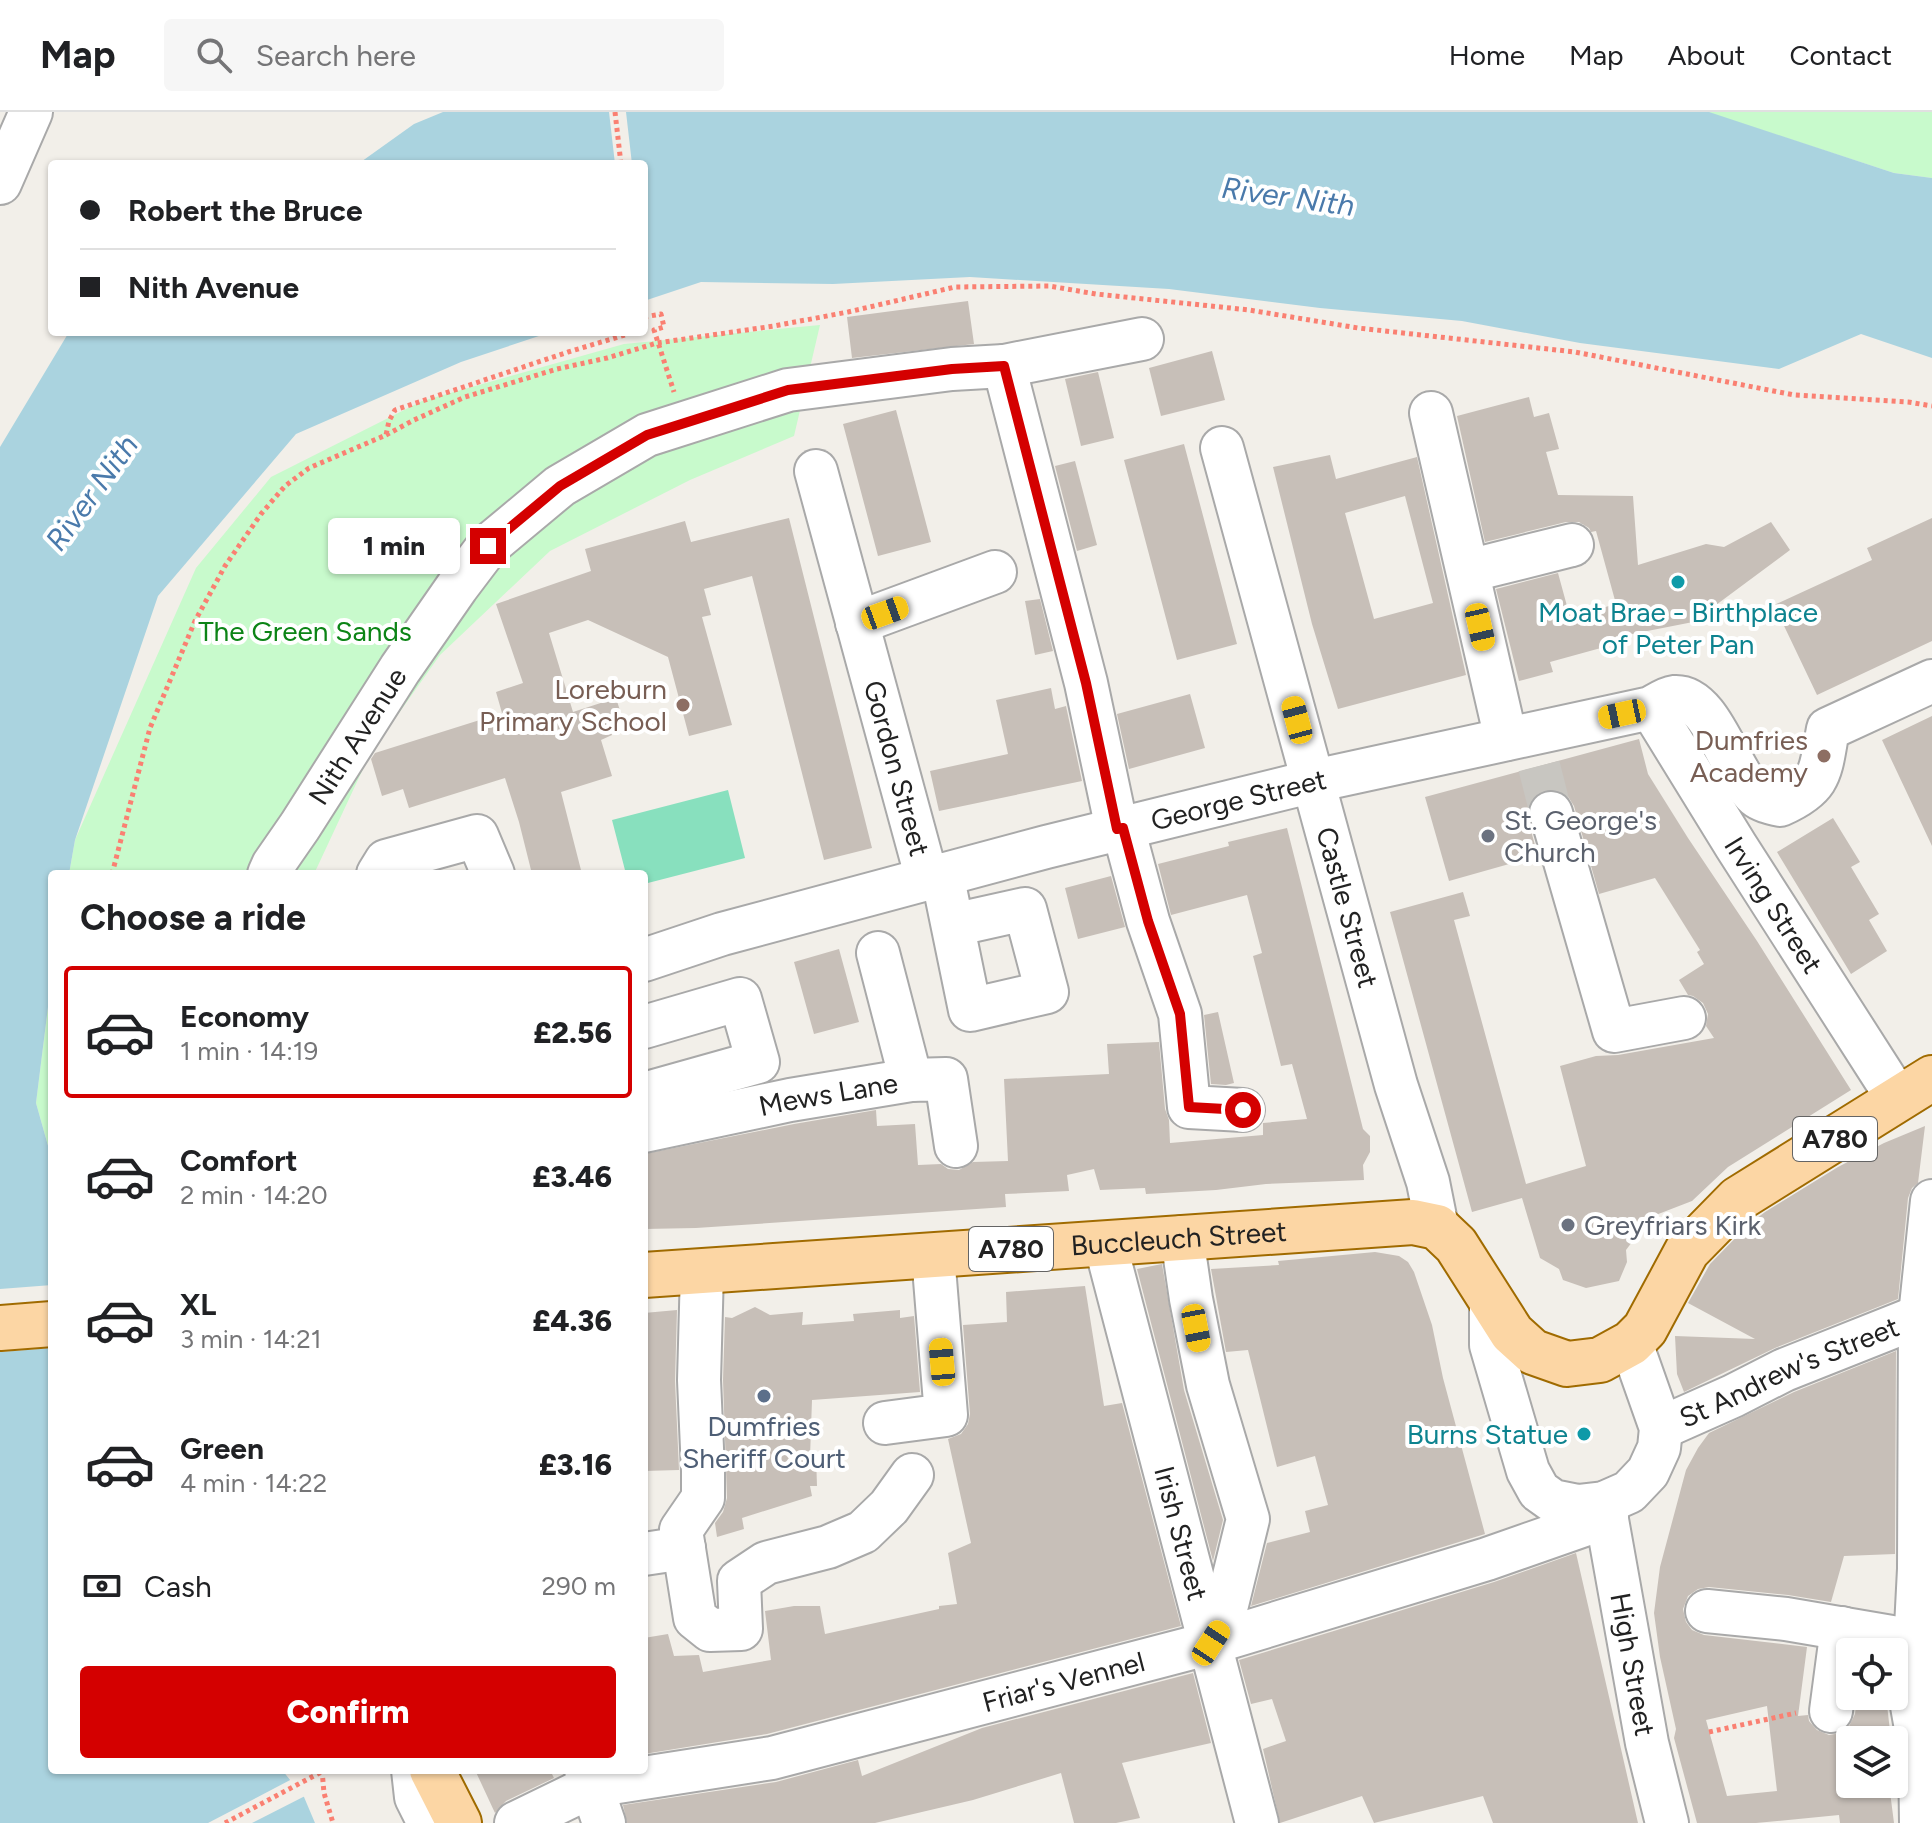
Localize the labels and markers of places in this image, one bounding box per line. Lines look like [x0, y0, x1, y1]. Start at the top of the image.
marker: Moat Brae - Birthplace of Peter Pan [1669, 573, 1687, 591]
place label: Moat Brae - Birthplace of Peter Pan [1538, 595, 1818, 661]
place label: Loreburn Primary School [479, 672, 667, 738]
marker: Loreburn Primary School [674, 696, 692, 714]
place label: Dumfries Academy [1690, 723, 1808, 789]
marker: Dumfries Academy [1815, 747, 1833, 765]
place label: St. George's Church [1504, 803, 1657, 869]
marker: St. George's Church [1479, 827, 1497, 845]
place label: Greyfriars Kirk [1584, 1208, 1761, 1242]
marker: Greyfriars Kirk [1559, 1216, 1577, 1234]
marker: Dumfries Sheriff Court [755, 1387, 773, 1405]
place label: Dumfries Sheriff Court [682, 1409, 846, 1475]
place label: Burns Statue [1407, 1417, 1568, 1451]
marker: Burns Statue [1575, 1425, 1593, 1443]

